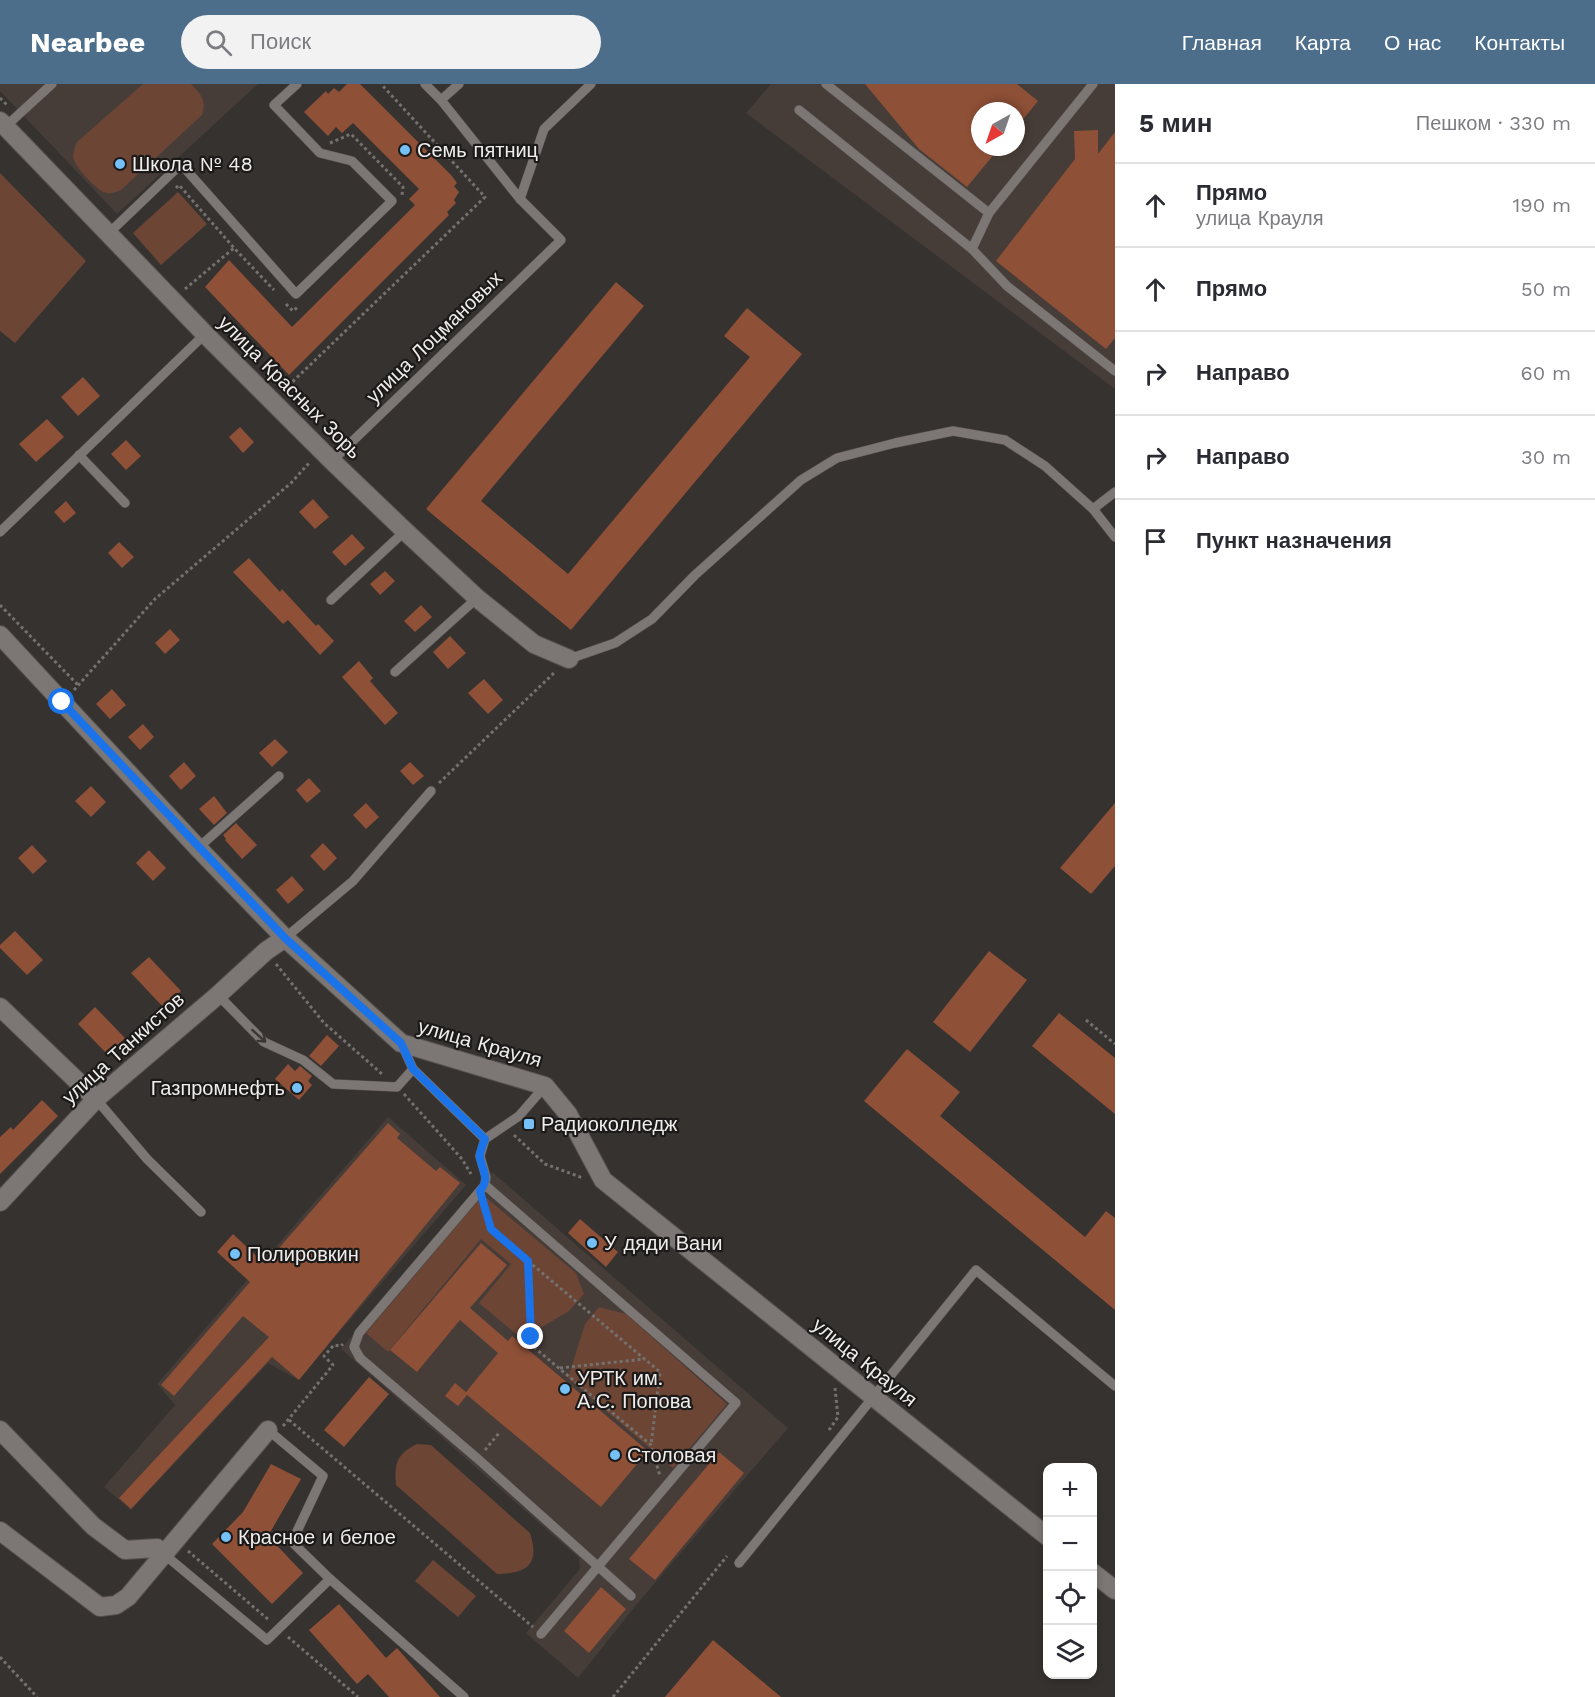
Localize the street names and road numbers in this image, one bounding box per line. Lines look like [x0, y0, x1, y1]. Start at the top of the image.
street label: улица Лоцмановых [361, 266, 507, 408]
street label: улица Красных Зорь [213, 310, 367, 464]
street label: улица Танкистов [57, 987, 189, 1109]
street label: улица Крауля [415, 1014, 545, 1072]
street label: улица Крауля [808, 1313, 922, 1411]

